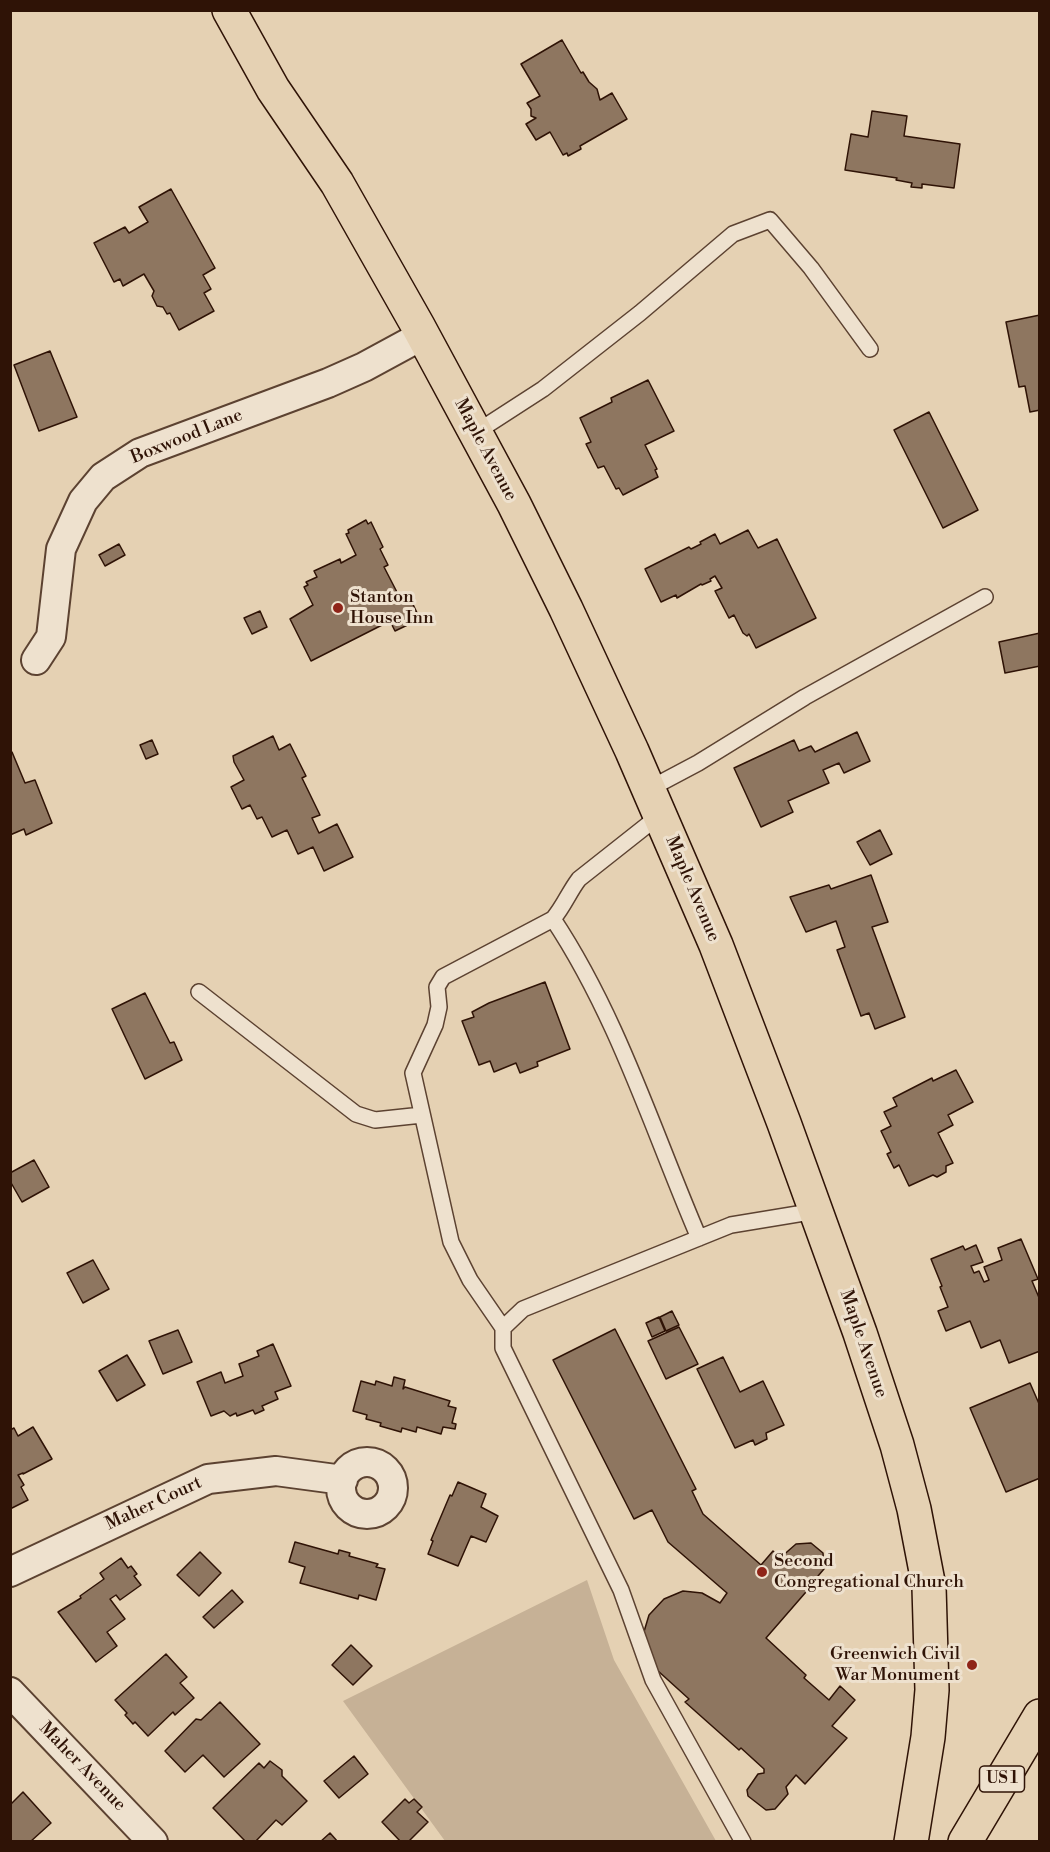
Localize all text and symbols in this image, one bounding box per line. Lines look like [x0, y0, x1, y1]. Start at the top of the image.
street label: Maple Avenue [449, 395, 521, 505]
street label: Boxwood Lane [128, 405, 246, 469]
place label: Stanton House Inn [350, 587, 434, 630]
marker: Stanton House Inn [331, 601, 345, 615]
street label: Maple Avenue [660, 833, 724, 945]
street label: Maple Avenue [834, 1287, 892, 1401]
street label: Maher Court [102, 1472, 206, 1536]
place label: Second Congregational Church [774, 1551, 964, 1594]
marker: Second Congregational Church [755, 1565, 769, 1579]
place label: Greenwich Civil War Monument [830, 1644, 960, 1686]
marker: Greenwich Civil War Monument [965, 1658, 979, 1672]
street label: Maher Avenue [34, 1718, 130, 1816]
road number: US 1 [980, 1766, 1024, 1792]

